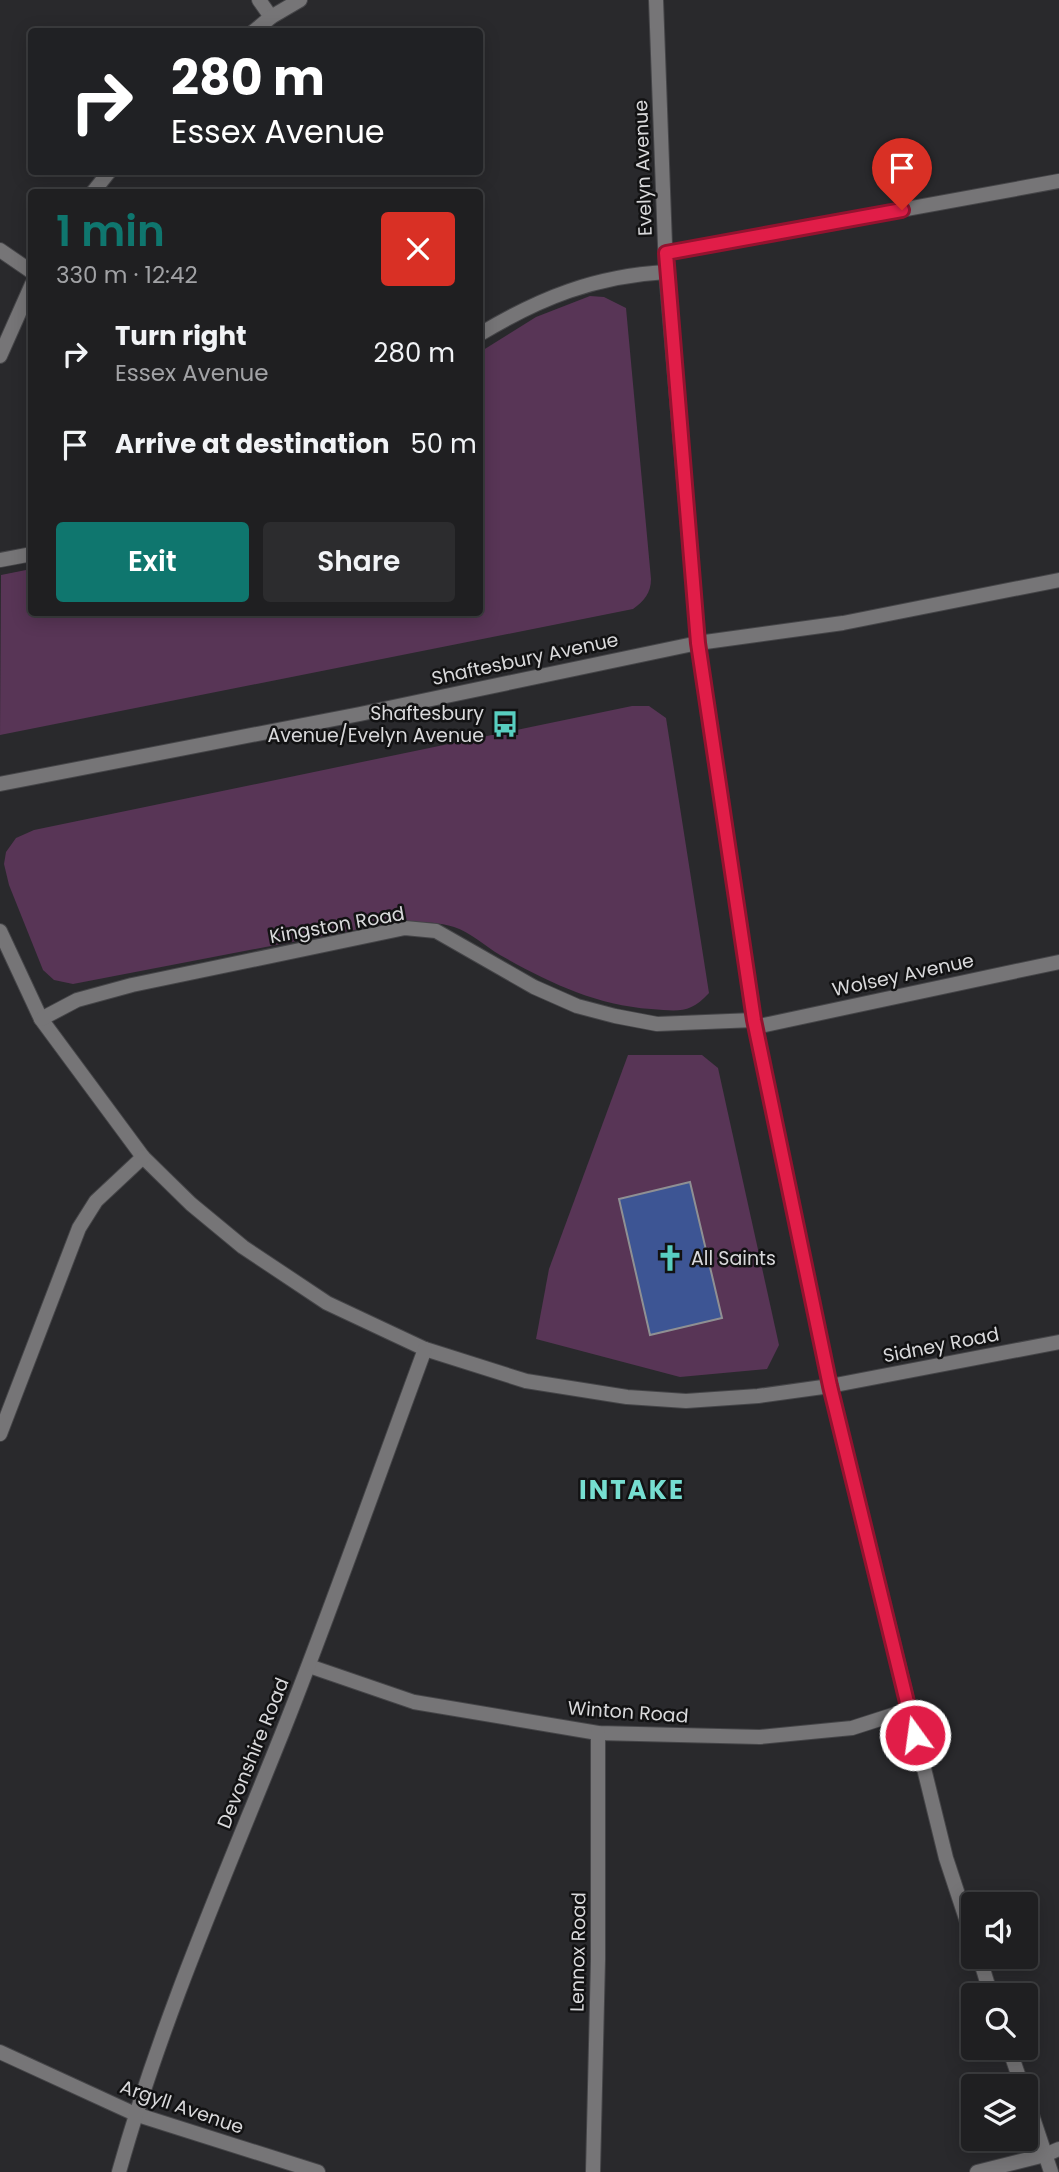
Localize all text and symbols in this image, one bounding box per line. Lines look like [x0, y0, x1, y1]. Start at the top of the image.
text: 280 m [171, 44, 325, 112]
icon: right [56, 56, 147, 147]
street label: Evelyn Avenue [627, 100, 659, 236]
text: Essex Avenue [171, 109, 385, 154]
pin [872, 138, 932, 210]
icon: arrive [883, 149, 921, 187]
text: 1 min [56, 202, 165, 261]
button: close [381, 212, 455, 286]
text: 330 m · 12:42 [56, 259, 198, 291]
text: Turn right [115, 318, 247, 354]
icon: right [56, 335, 94, 373]
text: 280 m [374, 335, 455, 371]
text: Essex Avenue [115, 357, 269, 389]
icon: arrive [56, 426, 94, 464]
text: Arrive at destination [115, 426, 390, 462]
text: 50 m [411, 426, 477, 462]
button: Exit [56, 522, 249, 602]
button: Share [263, 522, 455, 602]
street label: Shaftesbury Avenue [429, 626, 621, 692]
place label: Shaftesbury Avenue/Evelyn Avenue [267, 700, 484, 749]
bus stop icon: Shaftesbury Avenue/Evelyn Avenue [490, 709, 520, 739]
street label: Kingston Road [267, 900, 407, 950]
street label: Wolsey Avenue [830, 947, 976, 1003]
church icon: All Saints [655, 1243, 685, 1273]
place label: All Saints [691, 1245, 776, 1272]
street label: Sidney Road [881, 1321, 1001, 1369]
district label: INTAKE [579, 1472, 685, 1508]
street label: Devonshire Road [210, 1674, 296, 1832]
street label: Winton Road [567, 1694, 689, 1730]
position arrow [878, 1698, 952, 1772]
street label: Lennox Road [563, 1892, 593, 2012]
map controls [961, 1892, 1038, 2151]
button: sound [961, 1892, 1038, 1969]
button: search [961, 1983, 1038, 2060]
street label: Argyll Avenue [117, 2073, 247, 2141]
button: layers [961, 2074, 1038, 2151]

